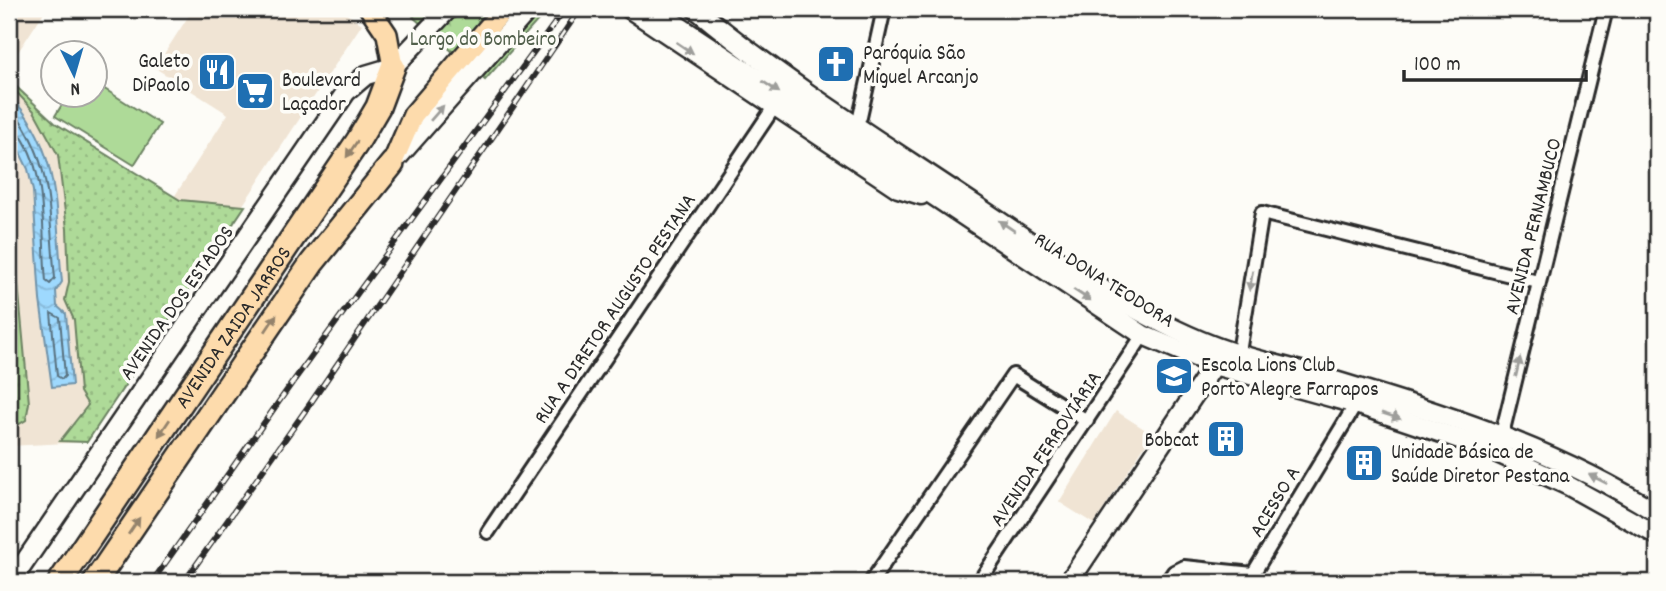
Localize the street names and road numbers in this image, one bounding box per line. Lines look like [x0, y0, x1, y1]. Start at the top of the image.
street label: AVENIDA PERNAMBUCO [1498, 135, 1571, 318]
street label: RUA A DIRETOR AUGUSTO PESTANA [528, 188, 705, 431]
street label: AVENIDA DOS ESTADOS [114, 220, 243, 387]
street label: RUA DONA TEODORA [1027, 226, 1180, 337]
street label: AVENIDA ZAIDA JARROS [169, 241, 301, 416]
street label: AVENIDA FERROVIÁRIA [984, 366, 1111, 534]
street label: ACESSO A [1244, 461, 1310, 544]

